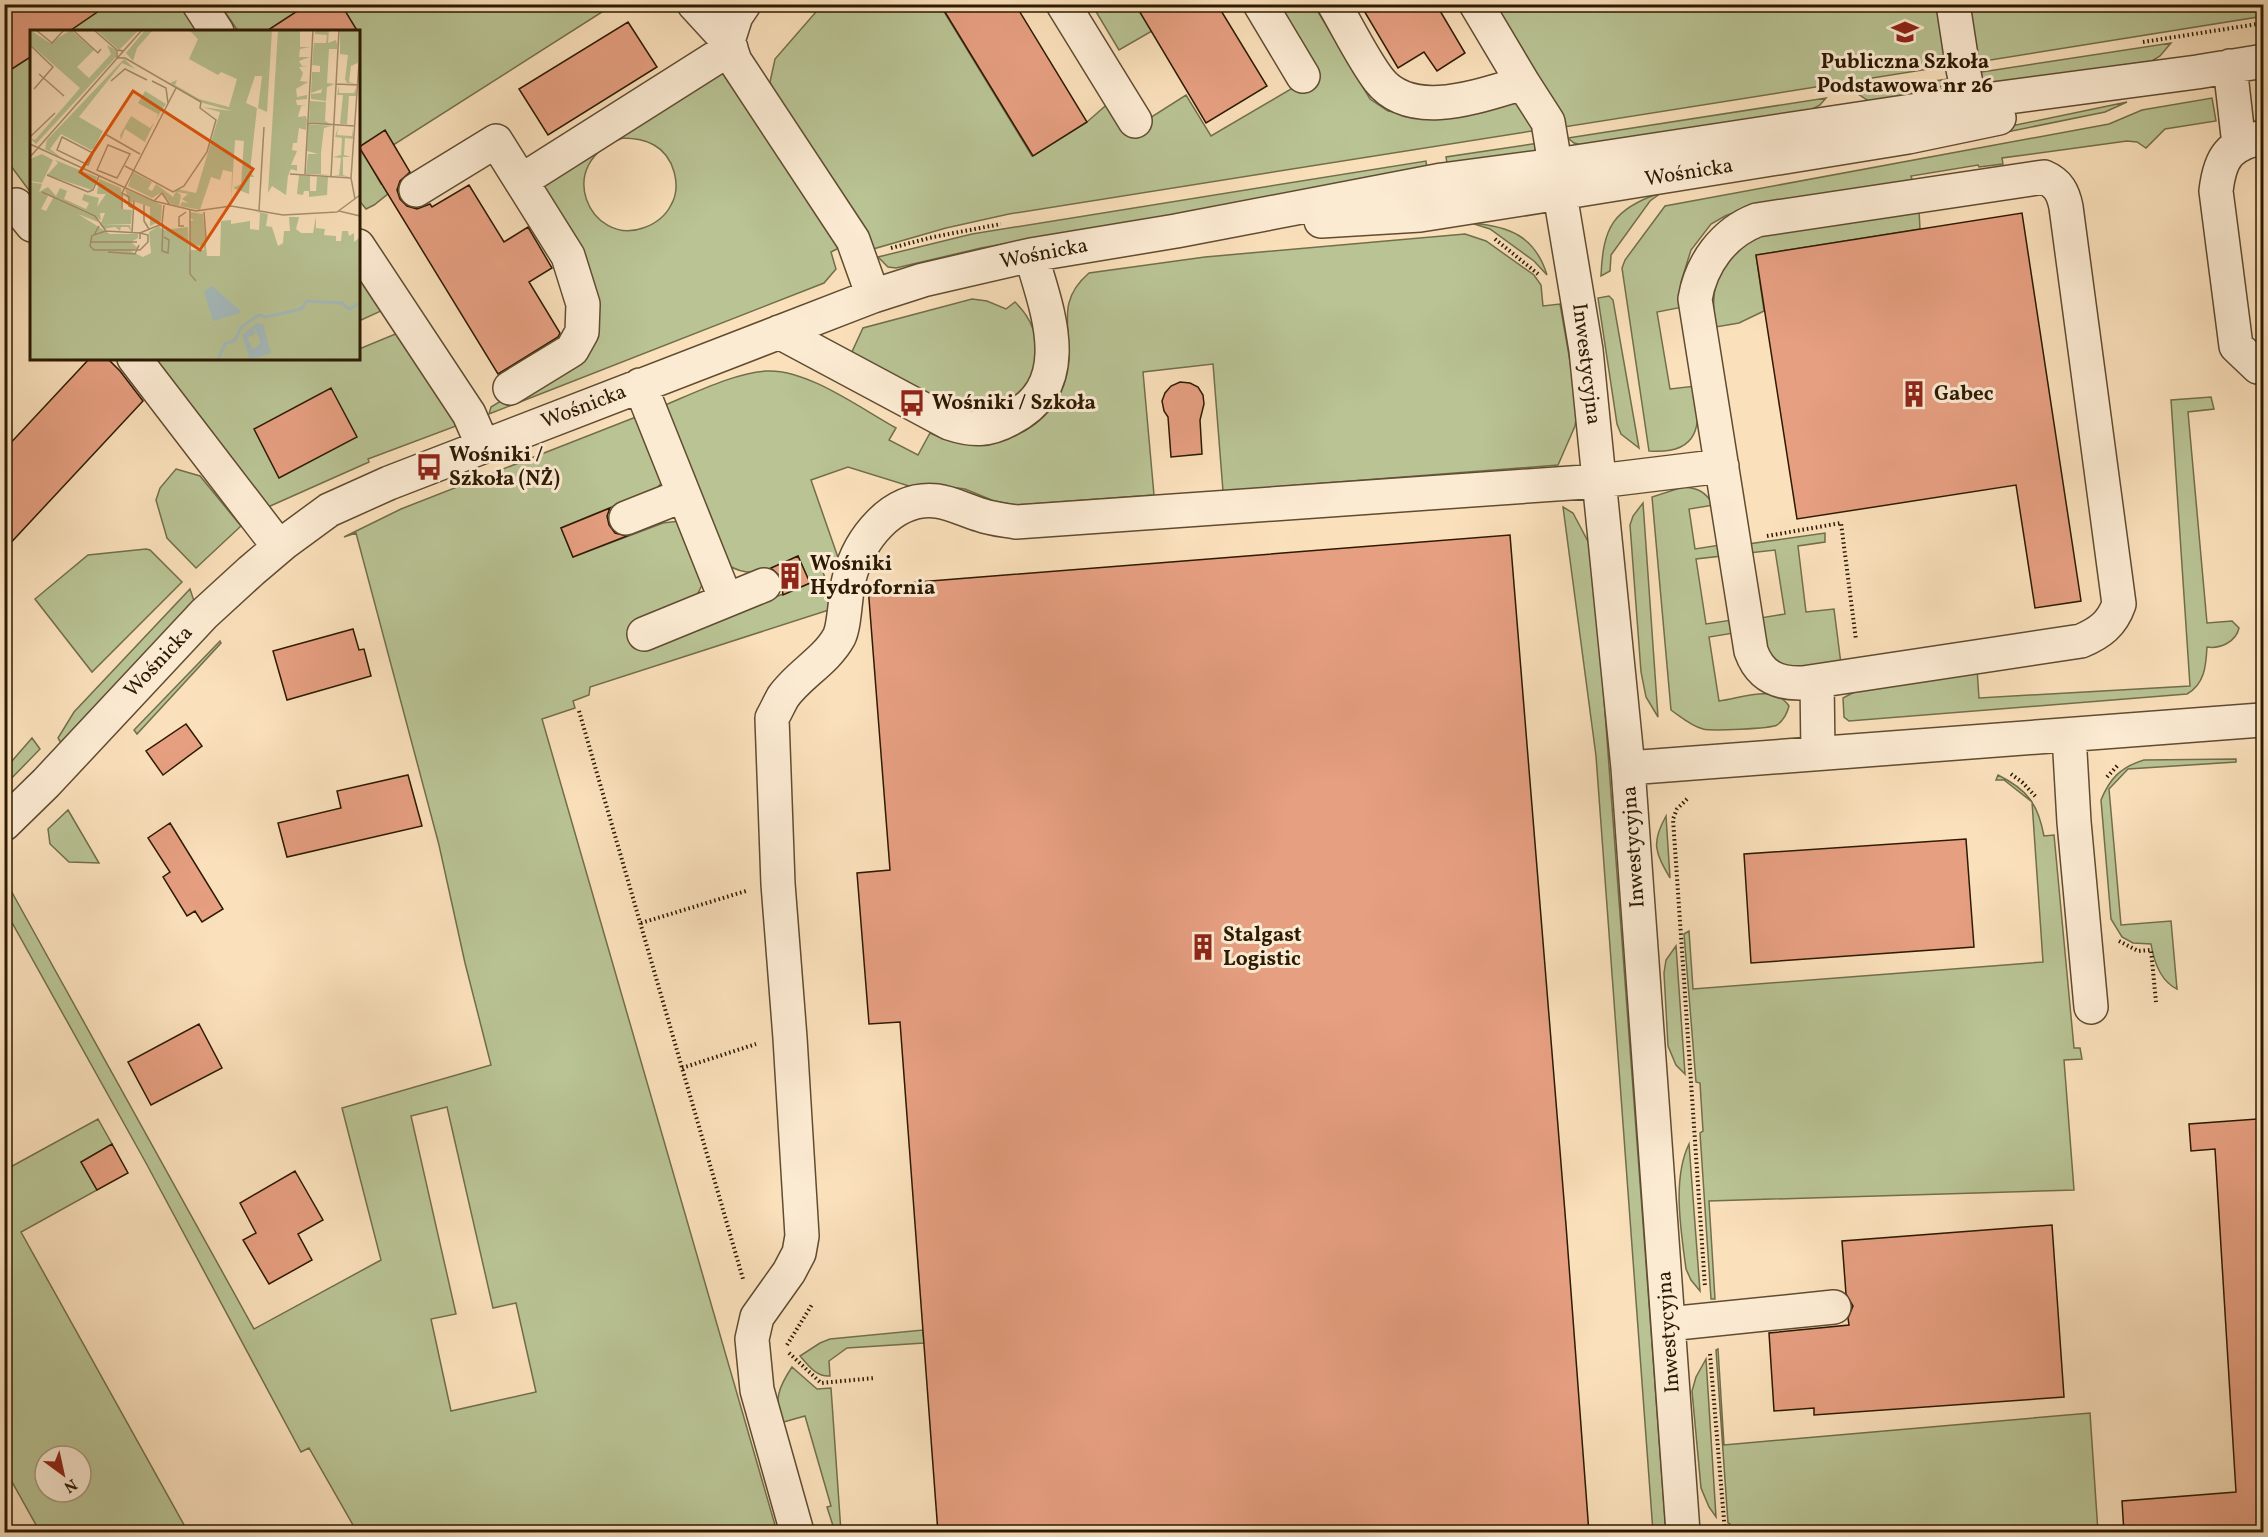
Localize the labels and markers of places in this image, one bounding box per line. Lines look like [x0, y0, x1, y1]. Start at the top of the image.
school or university icon: Publiczna Szkoła Podstawowa nr 26 [1890, 17, 1920, 47]
place label: Publiczna Szkoła Podstawowa nr 26 [1817, 48, 1993, 101]
building icon: Gabec [1899, 379, 1929, 409]
place label: Gabec [1934, 380, 1994, 409]
bus stop icon: Wośniki / Szkoła [897, 388, 927, 418]
place label: Wośniki / Szkoła [932, 389, 1096, 418]
place label: Wośniki / Szkoła (NŻ) [449, 441, 560, 494]
bus stop icon: Wośniki / Szkoła (NŻ) [414, 452, 444, 482]
place label: Wośniki Hydrofornia [810, 550, 935, 603]
building icon: Wośniki Hydrofornia [775, 561, 805, 591]
place label: Stalgast Logistic [1223, 921, 1302, 974]
building icon: Stalgast Logistic [1188, 932, 1218, 962]

